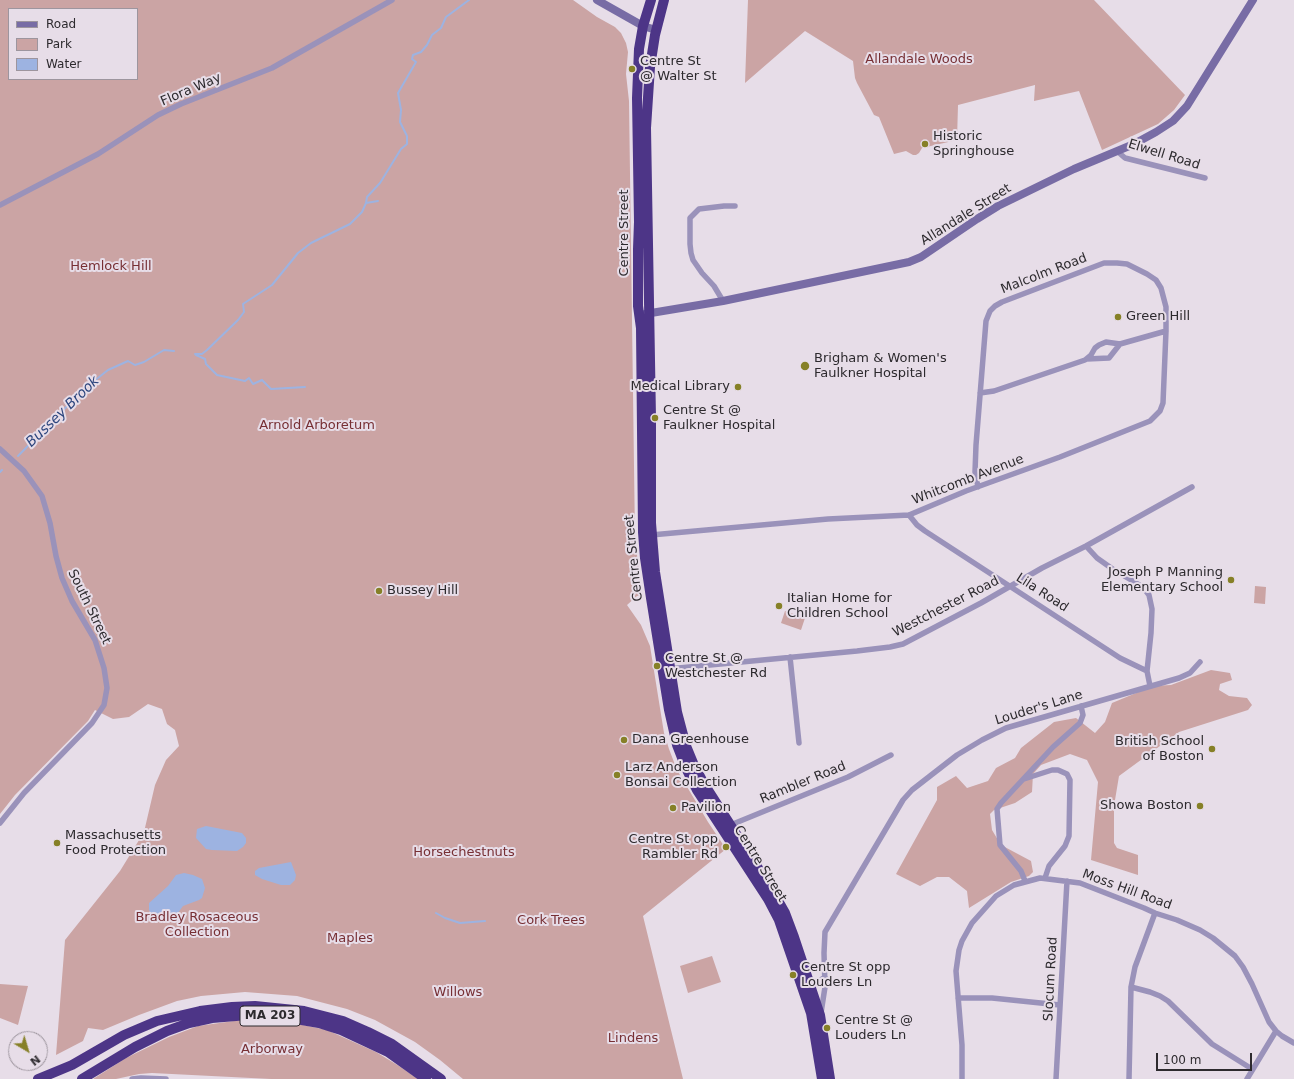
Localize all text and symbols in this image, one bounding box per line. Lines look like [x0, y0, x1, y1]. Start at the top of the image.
legend [8, 8, 138, 80]
text: Road [46, 17, 76, 31]
text: Park [46, 37, 72, 51]
park label: Allandale Woods [865, 52, 973, 68]
place label: Centre St @ Walter St [640, 54, 717, 85]
text: Water [46, 57, 81, 71]
marker: Centre St @ Walter St [627, 64, 637, 74]
street label: Flora Way [158, 70, 224, 110]
place label: Historic Springhouse [933, 129, 1014, 160]
street label: Elwell Road [1126, 137, 1202, 173]
marker: Historic Springhouse [920, 139, 930, 149]
street label: Allandale Street [918, 181, 1014, 249]
street label: Centre Street [617, 189, 633, 277]
street label: Malcolm Road [999, 250, 1089, 298]
park label: Hemlock Hill [70, 259, 152, 275]
place label: Green Hill [1126, 309, 1190, 325]
marker: Green Hill [1113, 312, 1123, 322]
place label: Brigham & Women's Faulkner Hospital [814, 351, 947, 382]
marker: Brigham & Women's Faulkner Hospital [799, 360, 811, 372]
water label: Bussey Brook [23, 373, 103, 451]
place label: Medical Library [631, 379, 730, 395]
marker: Medical Library [733, 382, 743, 392]
place label: Centre St @ Faulkner Hospital [663, 403, 775, 434]
marker: Centre St @ Faulkner Hospital [650, 413, 660, 423]
park label: Arnold Arboretum [259, 418, 375, 434]
street label: Whitcomb Avenue [910, 452, 1026, 508]
street label: Centre Street [622, 514, 646, 602]
place label: Joseph P Manning Elementary School [1101, 565, 1223, 596]
street label: South Street [64, 567, 114, 647]
street label: Lila Road [1013, 570, 1071, 616]
street label: Westchester Road [890, 573, 1002, 641]
marker: Joseph P Manning Elementary School [1226, 575, 1236, 585]
place label: Bussey Hill [387, 583, 458, 599]
marker: Bussey Hill [374, 586, 384, 596]
place label: Italian Home for Children School [787, 591, 892, 622]
marker: Italian Home for Children School [774, 601, 784, 611]
place label: Centre St @ Westchester Rd [665, 651, 767, 682]
marker: Centre St @ Westchester Rd [652, 661, 662, 671]
street label: Louder's Lane [993, 687, 1085, 729]
place label: Dana Greenhouse [632, 732, 749, 748]
place label: British School of Boston [1115, 734, 1204, 765]
marker: Dana Greenhouse [619, 735, 629, 745]
marker: British School of Boston [1207, 744, 1217, 754]
street label: Rambler Road [758, 759, 848, 807]
place label: Larz Anderson Bonsai Collection [625, 760, 737, 791]
marker: Larz Anderson Bonsai Collection [612, 770, 622, 780]
place label: Showa Boston [1100, 798, 1192, 814]
place label: Pavilion [681, 800, 731, 816]
marker: Showa Boston [1195, 801, 1205, 811]
marker: Pavilion [668, 803, 678, 813]
street label: Centre Street [730, 823, 790, 905]
place label: Massachusetts Food Protection [65, 828, 166, 859]
place label: Centre St opp Rambler Rd [628, 832, 718, 863]
marker: Massachusetts Food Protection [52, 838, 62, 848]
marker: Centre St opp Rambler Rd [721, 842, 731, 852]
park label: Horsechestnuts [413, 845, 515, 861]
street label: Moss Hill Road [1080, 867, 1174, 913]
park label: Bradley Rosaceous Collection [135, 910, 259, 941]
park label: Cork Trees [517, 913, 585, 929]
park label: Maples [327, 931, 373, 947]
street label: Slocum Road [1041, 936, 1061, 1022]
place label: Centre St opp Louders Ln [801, 960, 891, 991]
marker: Centre St opp Louders Ln [788, 970, 798, 980]
park label: Willows [434, 985, 482, 1001]
road number: MA 203 [240, 1006, 300, 1026]
place label: Centre St @ Louders Ln [835, 1013, 913, 1044]
marker: Centre St @ Louders Ln [822, 1023, 832, 1033]
north arrow [8, 1031, 48, 1071]
park label: Lindens [608, 1031, 658, 1047]
park label: Arborway [241, 1042, 303, 1058]
scale bar [1158, 1045, 1254, 1071]
text: N [27, 1052, 43, 1068]
text: 100 m [1163, 1053, 1201, 1067]

